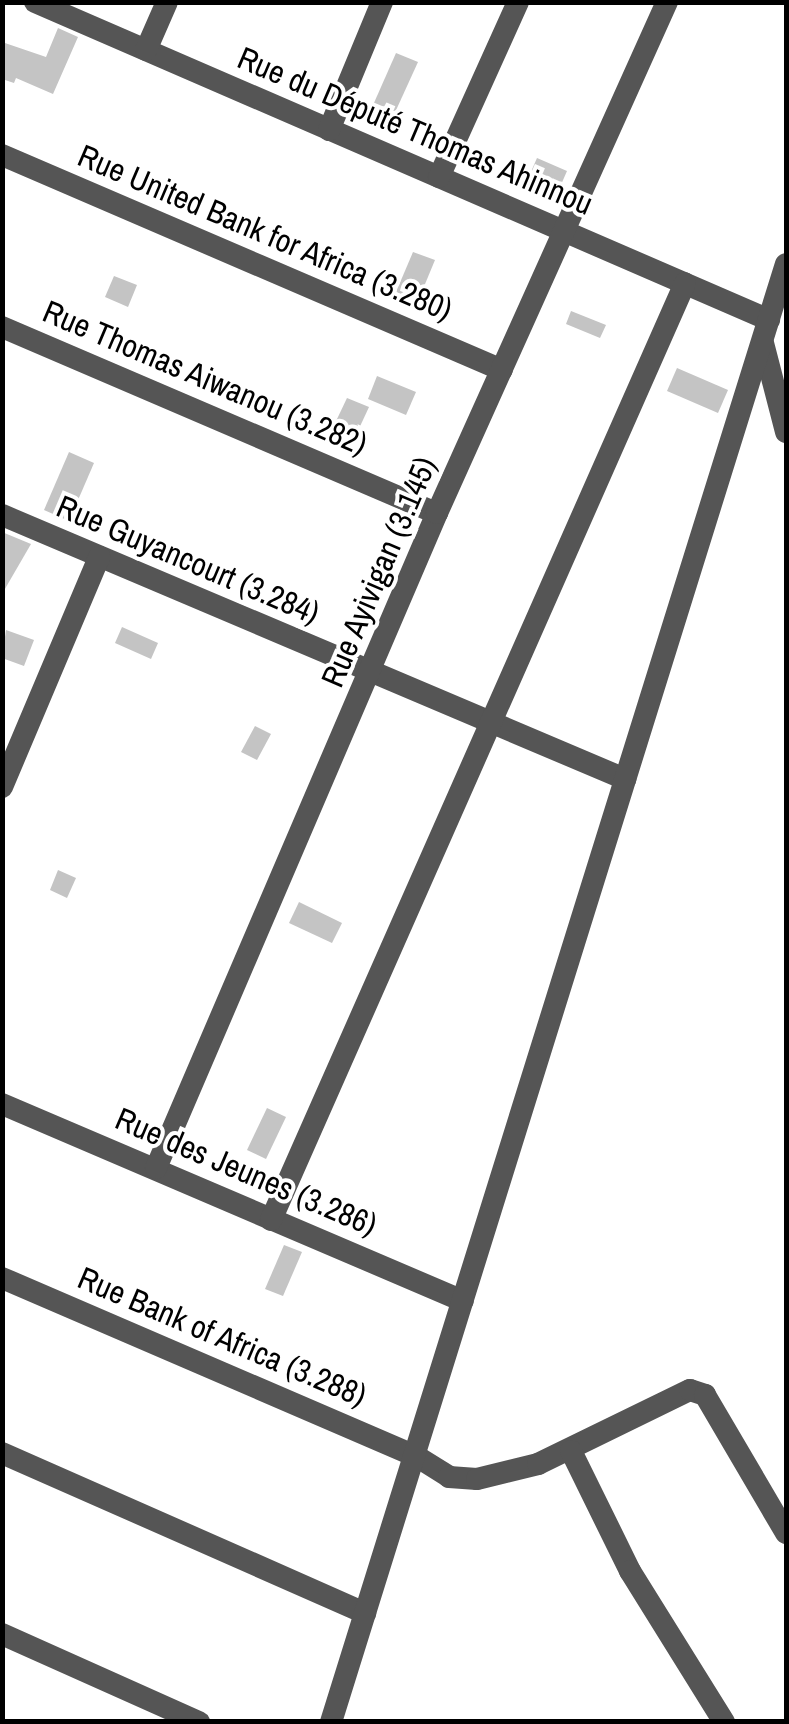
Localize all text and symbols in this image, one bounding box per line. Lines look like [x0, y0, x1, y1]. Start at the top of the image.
street label: Rue du Député Thomas Ahinnou [231, 38, 599, 224]
street label: Rue United Bank for Africa (3.280) [72, 136, 458, 330]
street label: Rue Thomas Aiwanou (3.282) [36, 292, 374, 464]
street label: Rue Ayivigan (3.145) [313, 451, 445, 693]
street label: Rue Guyancourt (3.284) [51, 487, 325, 633]
street label: Rue des Jeunes (3.286) [110, 1100, 382, 1244]
street label: Rue Bank of Africa (3.288) [72, 1259, 372, 1415]

